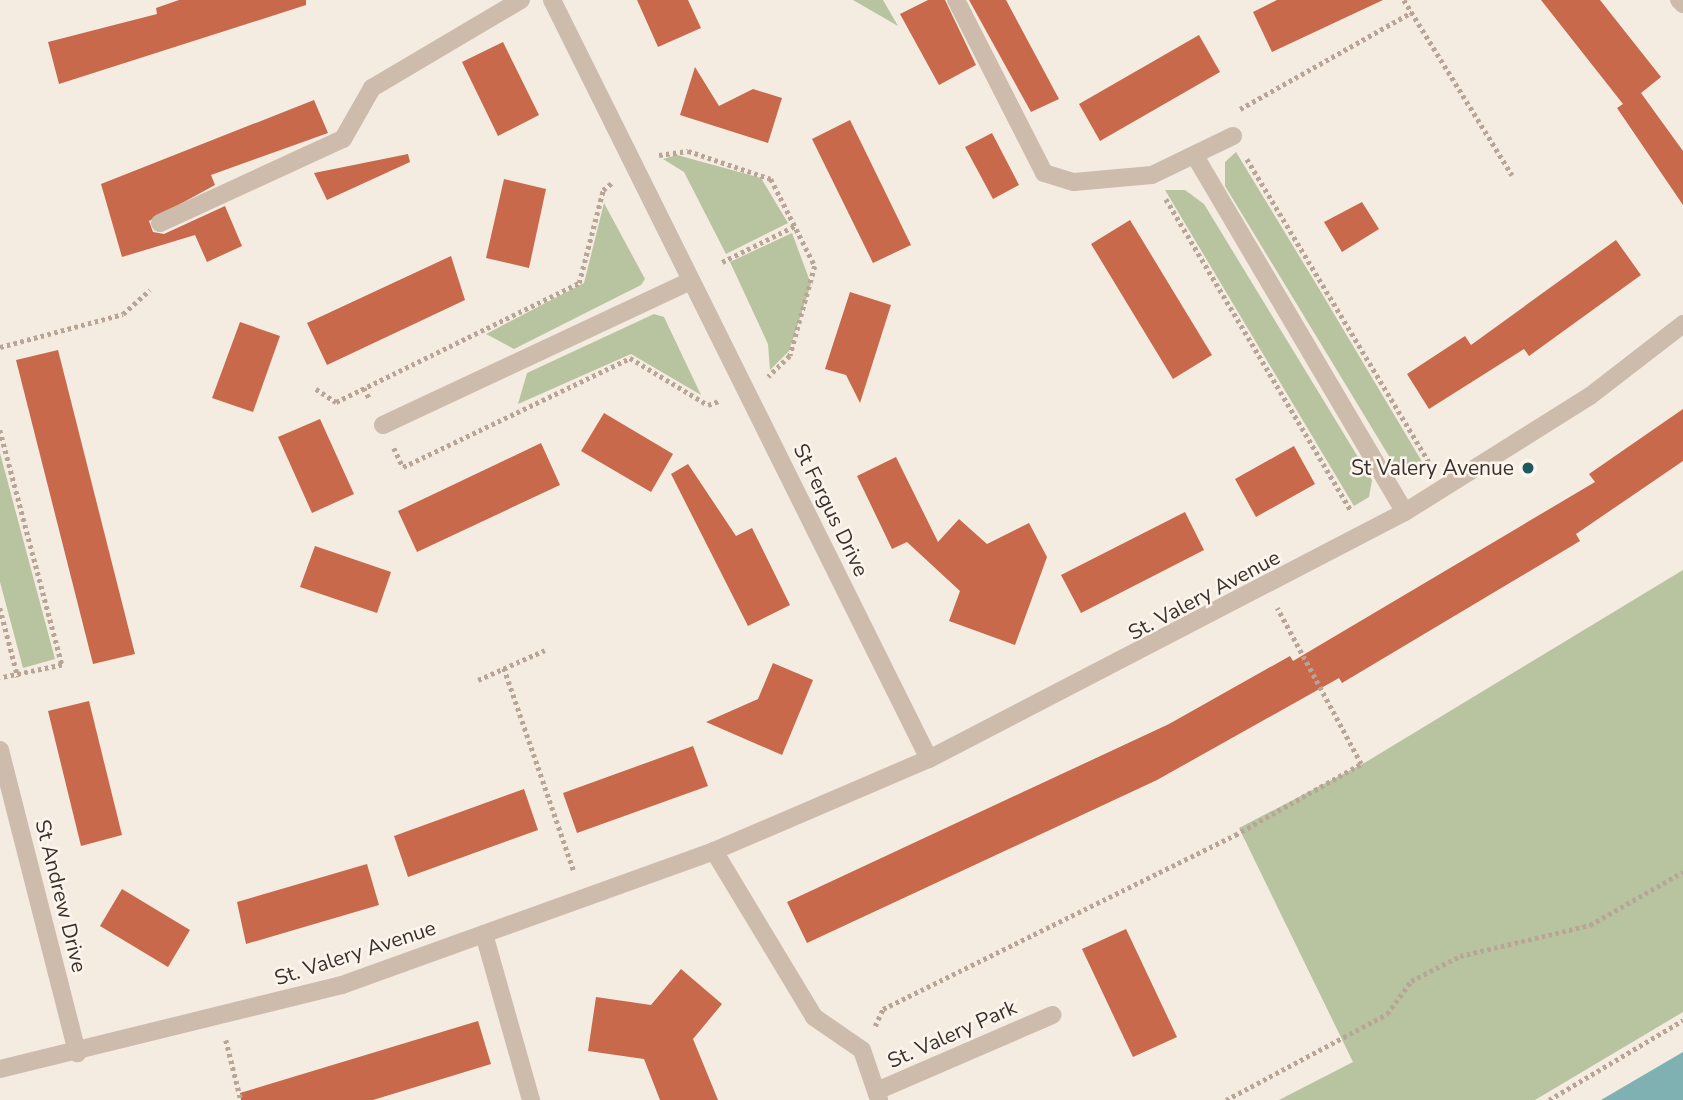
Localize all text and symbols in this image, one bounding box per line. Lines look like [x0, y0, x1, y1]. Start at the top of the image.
street label: St Fergus Drive [788, 439, 874, 581]
place label: St Valery Avenue [1351, 455, 1514, 481]
marker: St Valery Avenue [1520, 460, 1536, 476]
street label: St. Valery Avenue [1124, 544, 1284, 646]
street label: St Andrew Drive [30, 817, 92, 975]
street label: St. Valery Avenue [271, 915, 439, 991]
street label: St. Valery Park [884, 994, 1020, 1074]

